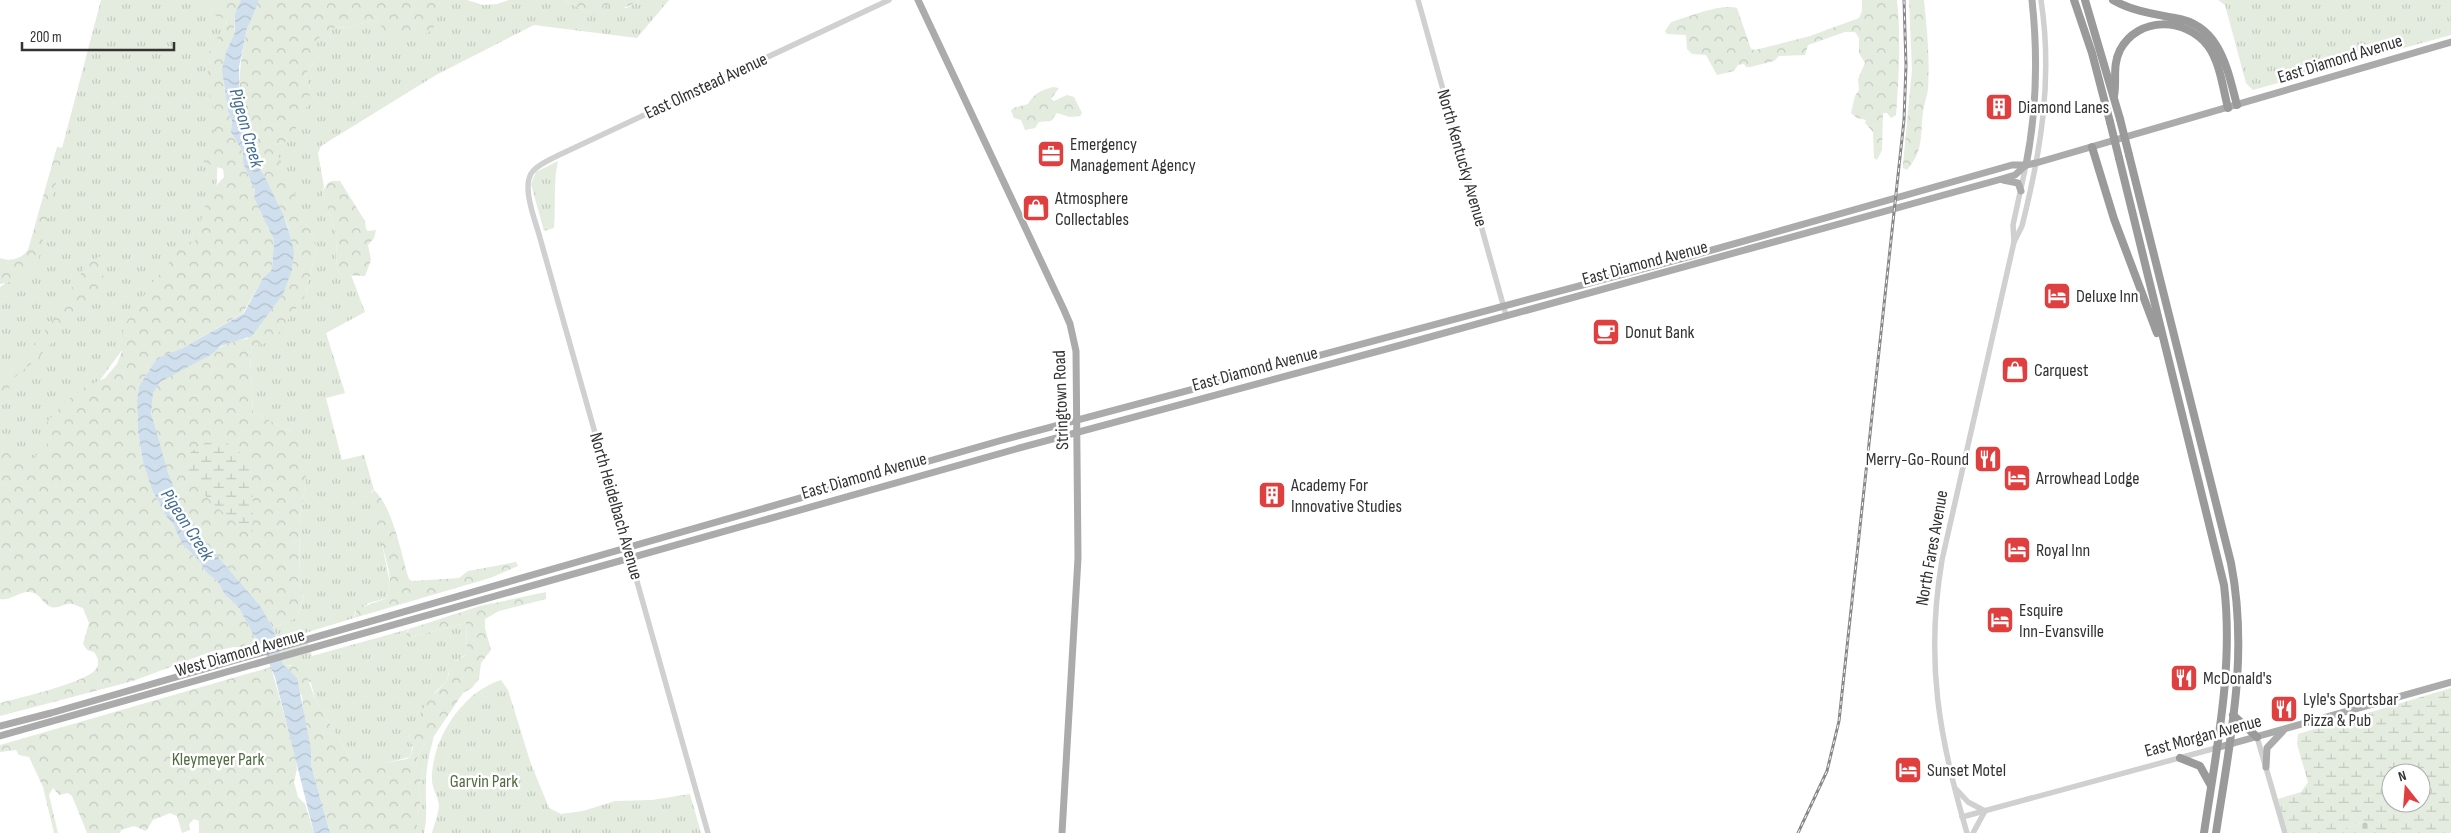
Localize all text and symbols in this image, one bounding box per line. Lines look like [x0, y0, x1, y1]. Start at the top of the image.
scale bar [22, 20, 175, 52]
text: 200 m [30, 28, 62, 47]
street label: East Diamond Avenue [2275, 30, 2405, 88]
street label: East Olmstead Avenue [641, 48, 771, 124]
water label: Pigeon Creek [224, 86, 268, 171]
street label: North Kentucky Avenue [1432, 87, 1492, 229]
building icon: Diamond Lanes [1984, 92, 2014, 122]
place label: Diamond Lanes [2018, 97, 2109, 118]
place label: Emergency Management Agency [1070, 134, 1196, 176]
office icon: Emergency Management Agency [1036, 139, 1066, 169]
place label: Atmosphere Collectables [1054, 188, 1129, 230]
shop icon: Atmosphere Collectables [1021, 193, 1051, 223]
street label: East Diamond Avenue [1580, 236, 1710, 290]
hotel icon: Deluxe Inn [2042, 281, 2072, 311]
place label: Deluxe Inn [2076, 286, 2139, 307]
cafe icon: Donut Bank [1591, 317, 1621, 347]
place label: Donut Bank [1625, 322, 1695, 343]
street label: East Diamond Avenue [1190, 342, 1320, 396]
street label: Stringtown Road [1049, 350, 1073, 450]
shop icon: Carquest [2000, 355, 2030, 385]
place label: Carquest [2034, 360, 2089, 381]
street label: North Heidelbach Avenue [585, 430, 647, 582]
restaurant icon: Merry-Go-Round [1973, 444, 2003, 474]
street label: East Diamond Avenue [799, 448, 929, 504]
place label: Merry-Go-Round [1866, 449, 1969, 470]
hotel icon: Arrowhead Lodge [2002, 463, 2032, 493]
place label: Arrowhead Lodge [2035, 468, 2140, 489]
place label: Academy For Innovative Studies [1290, 475, 1402, 517]
building icon: Academy For Innovative Studies [1257, 480, 1287, 510]
water label: Pigeon Creek [155, 485, 219, 566]
street label: North Fares Avenue [1912, 489, 1952, 607]
hotel icon: Royal Inn [2002, 535, 2032, 565]
place label: Royal Inn [2036, 540, 2090, 561]
place label: Esquire Inn-Evansville [2019, 600, 2104, 642]
hotel icon: Esquire Inn-Evansville [1985, 605, 2015, 635]
street label: West Diamond Avenue [173, 624, 307, 682]
restaurant icon: McDonald's [2169, 663, 2199, 693]
place label: McDonald's [2203, 668, 2272, 689]
place label: Lyle's Sportsbar Pizza & Pub [2303, 689, 2398, 731]
restaurant icon: Lyle's Sportsbar Pizza & Pub [2269, 694, 2299, 724]
street label: East Morgan Avenue [2142, 710, 2264, 762]
park label: Kleymeyer Park [172, 749, 264, 770]
hotel icon: Sunset Motel [1893, 755, 1923, 785]
place label: Sunset Motel [1927, 760, 2006, 781]
north arrow [2381, 763, 2431, 813]
text: N [2396, 767, 2408, 785]
park label: Garvin Park [450, 771, 518, 792]

